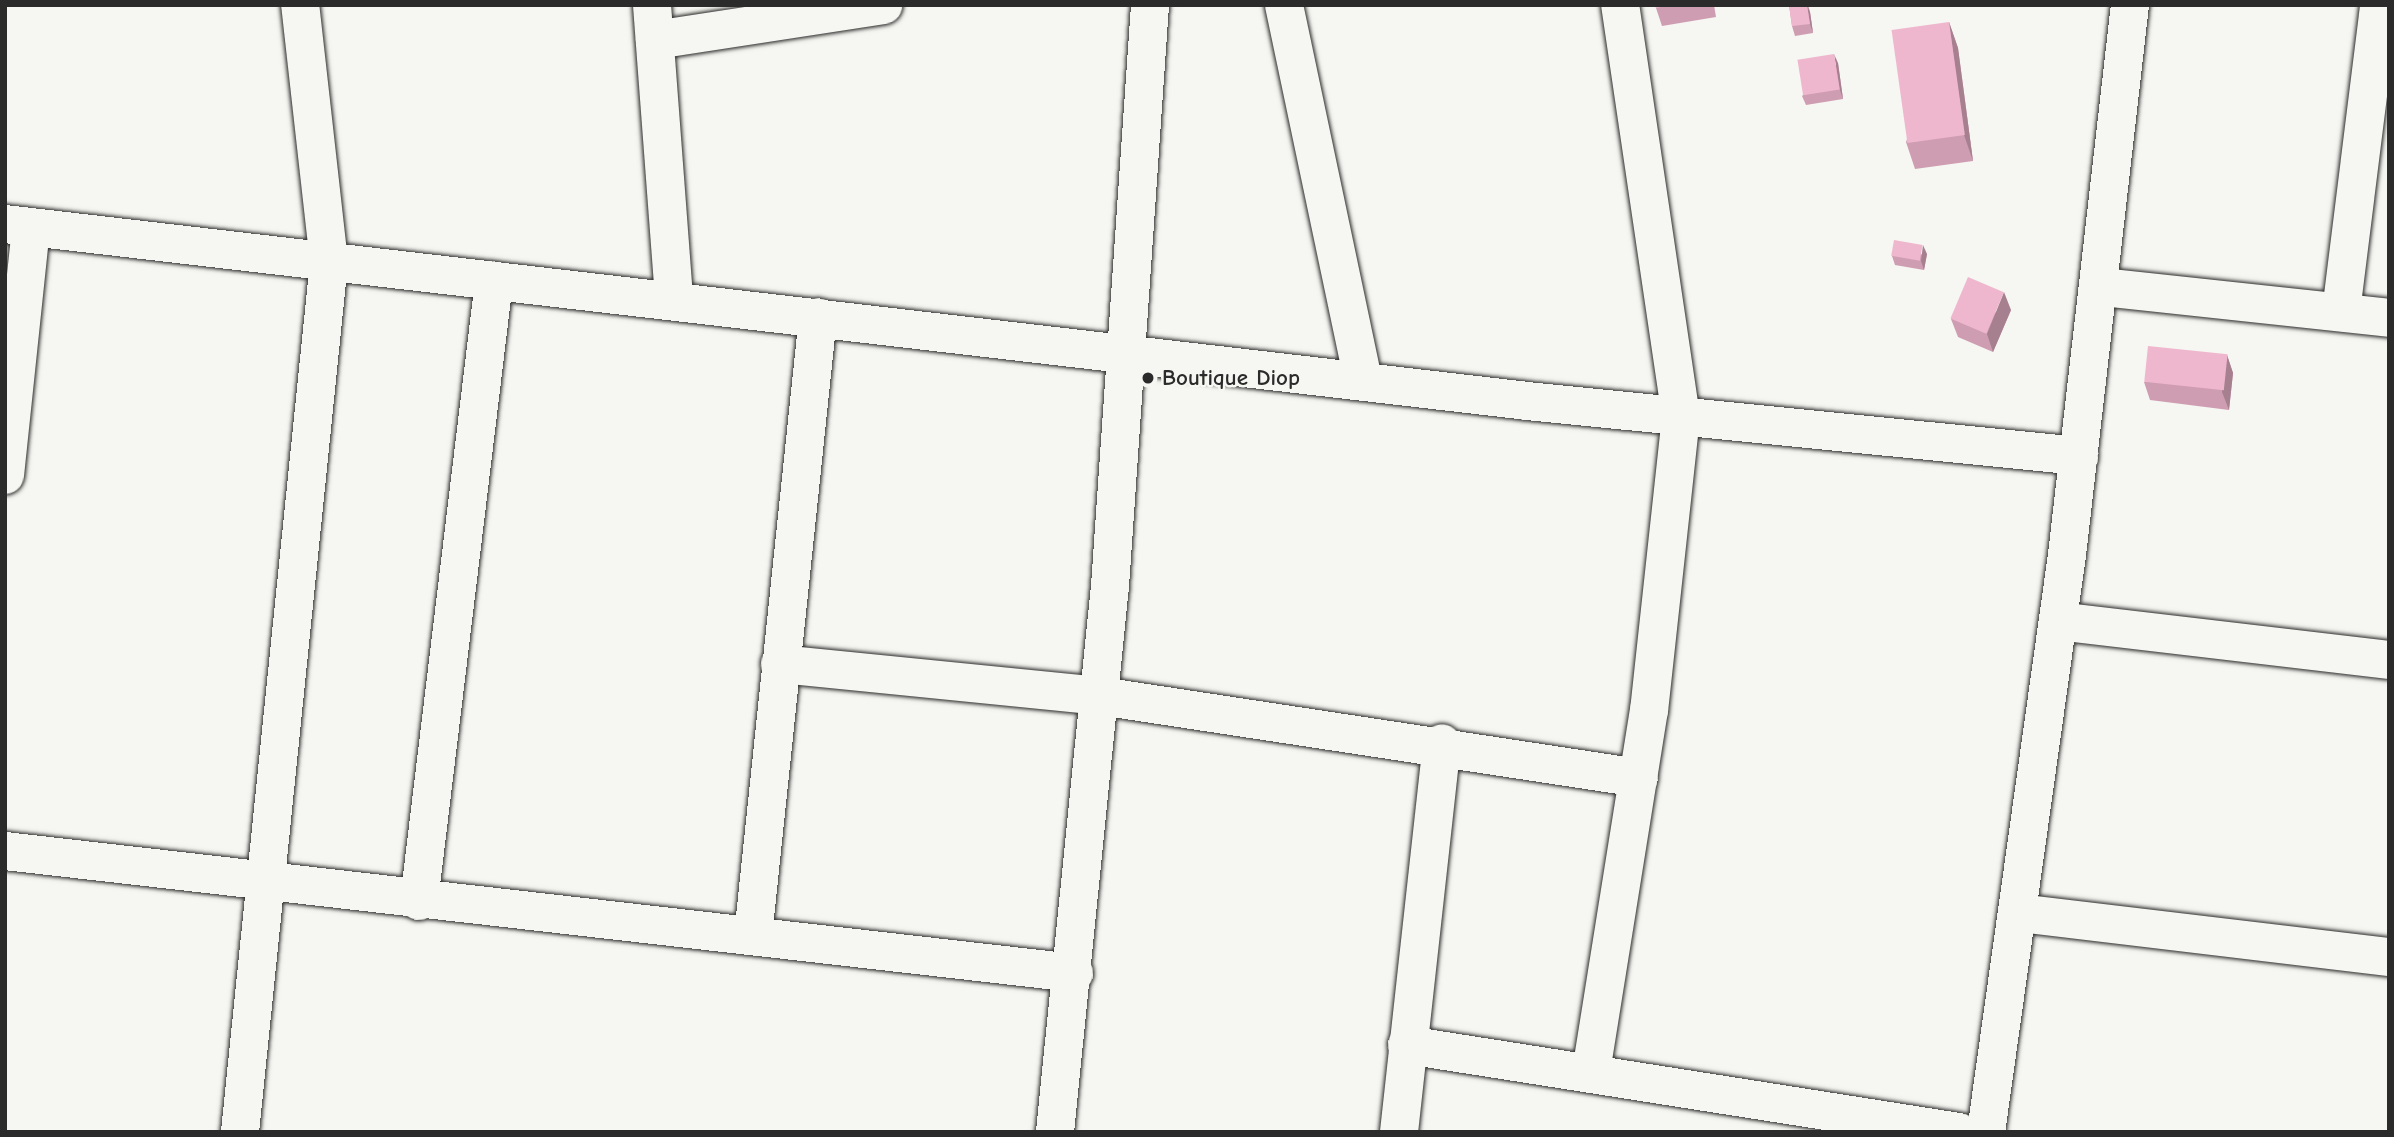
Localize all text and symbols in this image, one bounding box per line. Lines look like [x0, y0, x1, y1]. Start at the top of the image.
place label: Boutique Diop [1162, 364, 1300, 392]
marker: Boutique Diop [1140, 370, 1156, 386]

